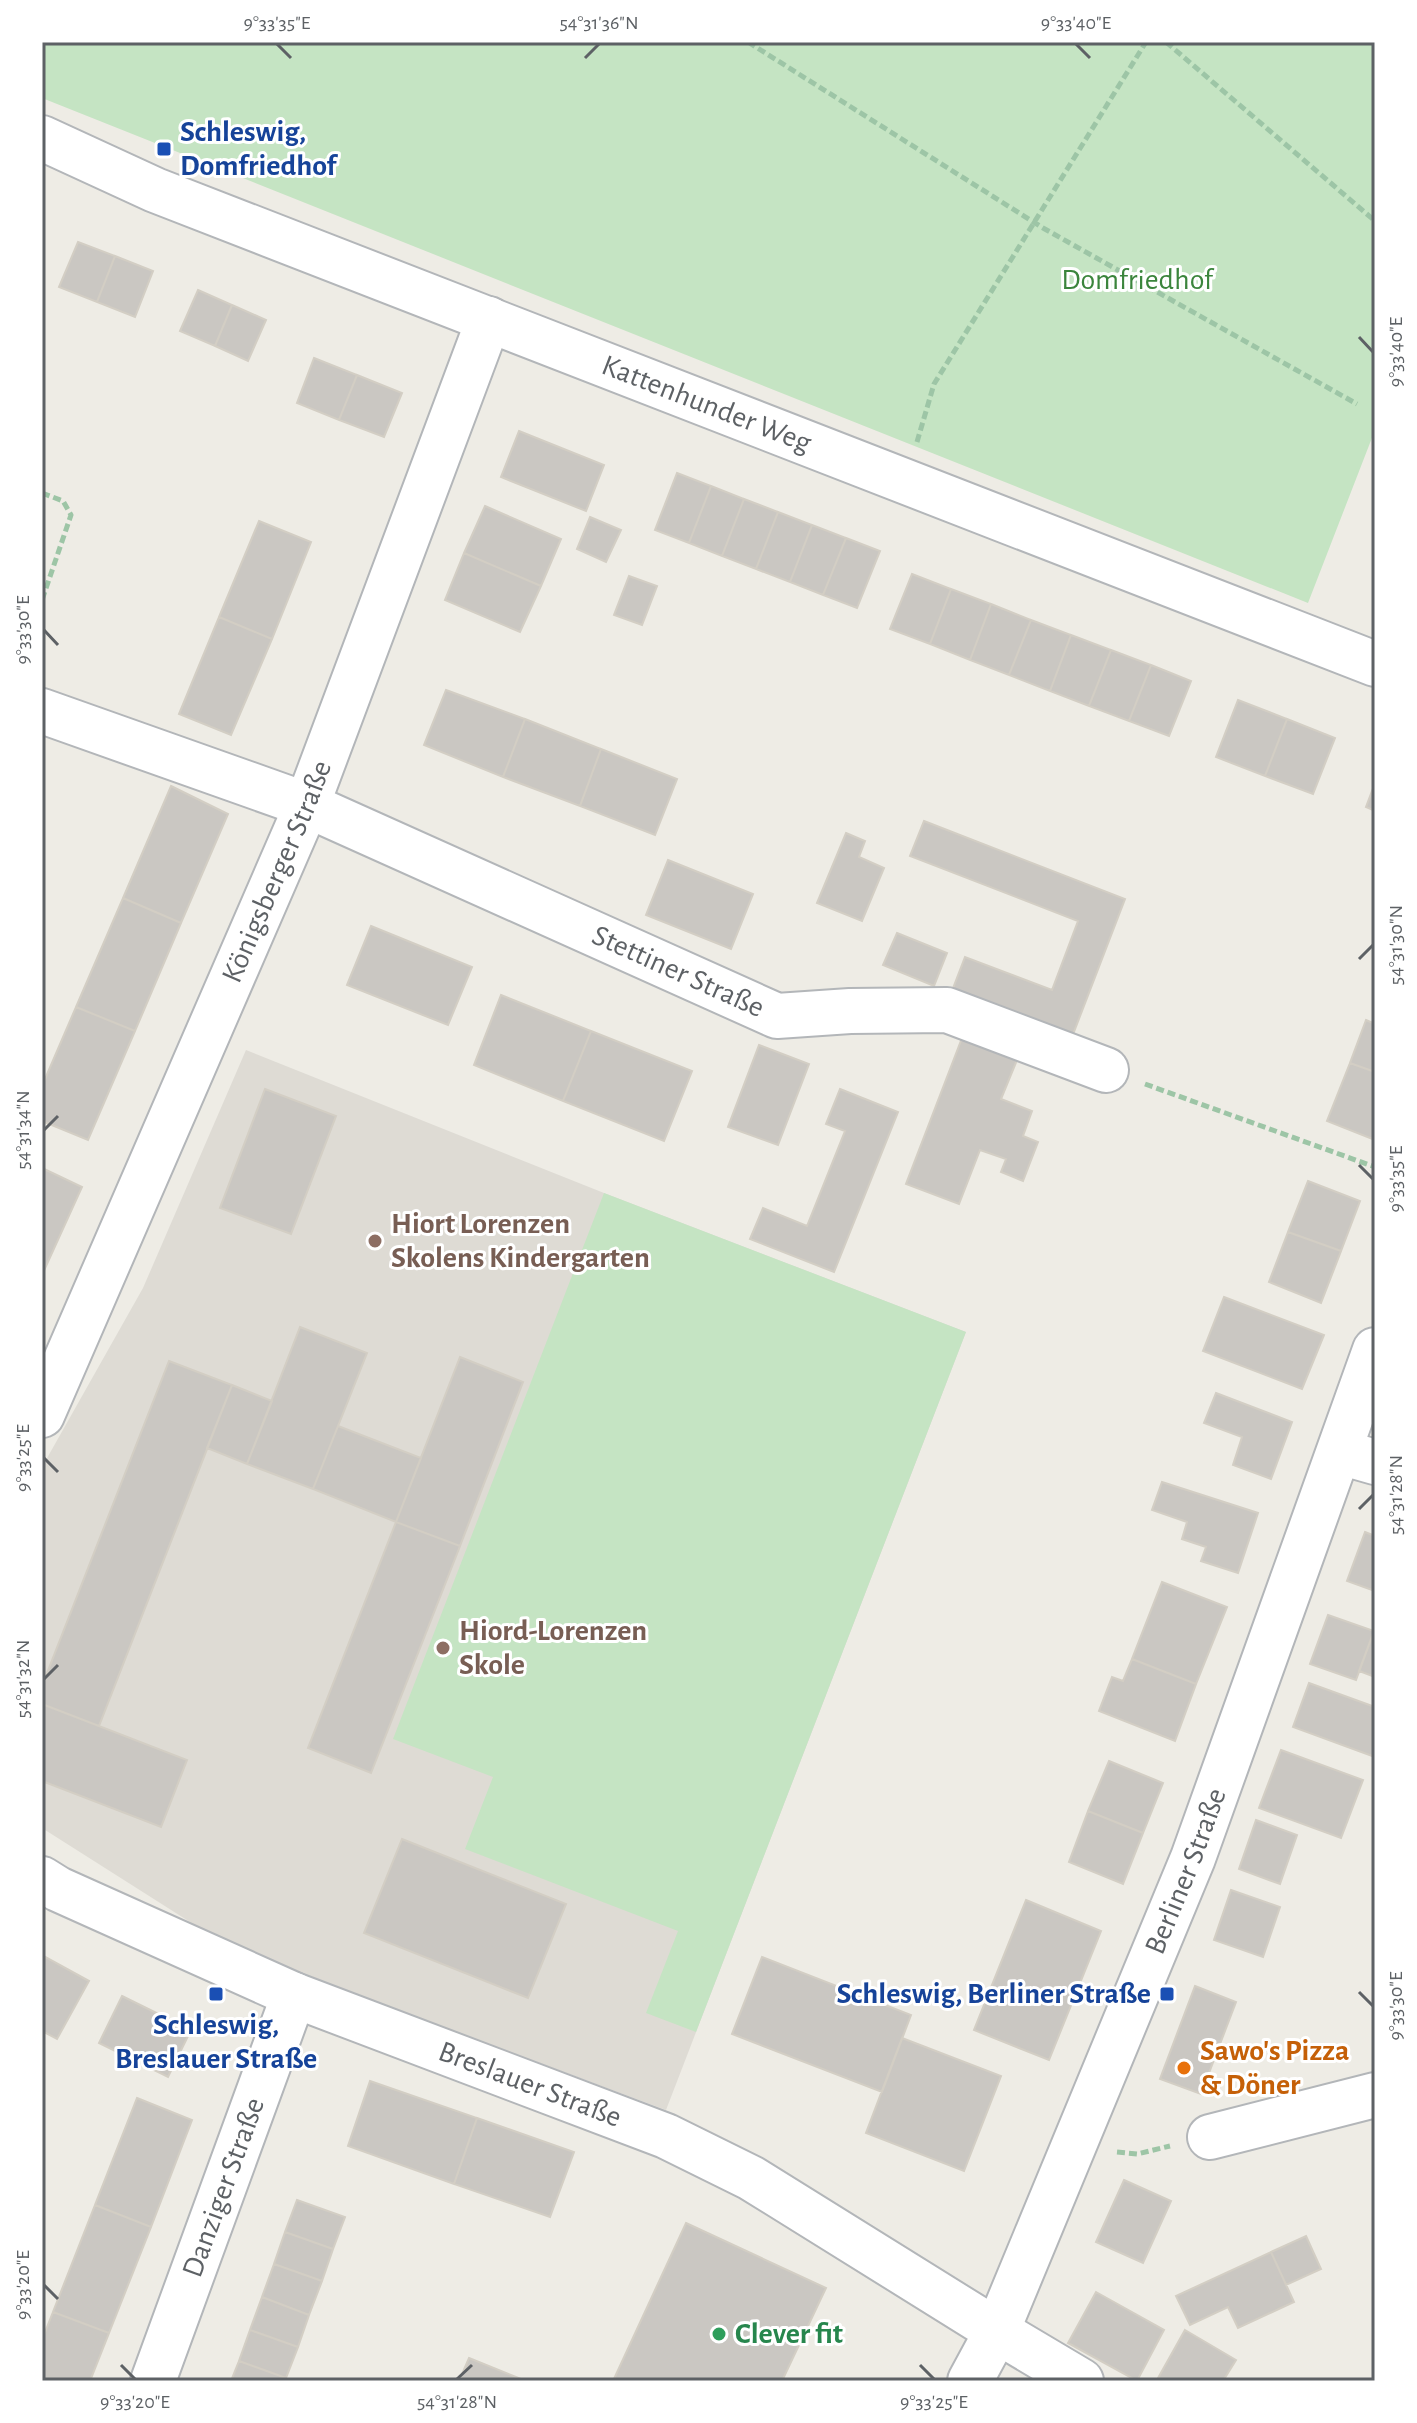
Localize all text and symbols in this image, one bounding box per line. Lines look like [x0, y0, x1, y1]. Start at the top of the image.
text: 9°33'35"E [244, 13, 311, 33]
text: 54°31'36"N [559, 13, 639, 33]
text: 9°33'40"E [1041, 13, 1112, 33]
place label: Schleswig, Domfriedhof [180, 117, 338, 181]
marker: Schleswig, Domfriedhof [155, 140, 173, 158]
park label: Domfriedhof [1061, 265, 1215, 295]
text: 9°33'40"E [1386, 316, 1406, 387]
street label: Kattenhunder Weg [598, 350, 816, 459]
text: 9°33'30"E [13, 595, 33, 665]
street label: Königsberger Straße [217, 757, 337, 987]
text: 54°31'30"N [1386, 905, 1406, 985]
street label: Stettiner Straße [588, 920, 769, 1023]
text: 54°31'34"N [13, 1090, 33, 1170]
text: 9°33'35"E [1386, 1145, 1406, 1212]
place label: Hiort Lorenzen Skolens Kindergarten [391, 1209, 650, 1273]
marker: Hiort Lorenzen Skolens Kindergarten [366, 1232, 384, 1250]
text: 9°33'25"E [13, 1424, 33, 1492]
text: 54°31'28"N [1386, 1455, 1406, 1535]
place label: Hiord-Lorenzen Skole [459, 1616, 647, 1680]
marker: Hiord-Lorenzen Skole [434, 1639, 452, 1657]
text: 54°31'32"N [13, 1640, 33, 1718]
street label: Berliner Straße [1140, 1784, 1232, 1959]
text: 9°33'30"E [1386, 1971, 1406, 2041]
place label: Schleswig, Berliner Straße [836, 1979, 1151, 2009]
marker: Schleswig, Breslauer Straße [207, 1985, 225, 2003]
marker: Schleswig, Berliner Straße [1158, 1985, 1176, 2003]
place label: Schleswig, Breslauer Straße [115, 2010, 317, 2074]
street label: Breslauer Straße [434, 2036, 626, 2133]
place label: Sawo's Pizza & Döner [1200, 2036, 1349, 2100]
marker: Sawo's Pizza & Döner [1175, 2059, 1193, 2077]
street label: Danziger Straße [177, 2094, 270, 2281]
text: 9°33'20"E [13, 2250, 33, 2320]
place label: Clever fit [735, 2319, 843, 2349]
marker: Clever fit [710, 2325, 728, 2343]
text: 9°33'20"E [100, 2392, 170, 2412]
text: 54°31'28"N [417, 2392, 497, 2412]
text: 9°33'25"E [900, 2392, 968, 2412]

